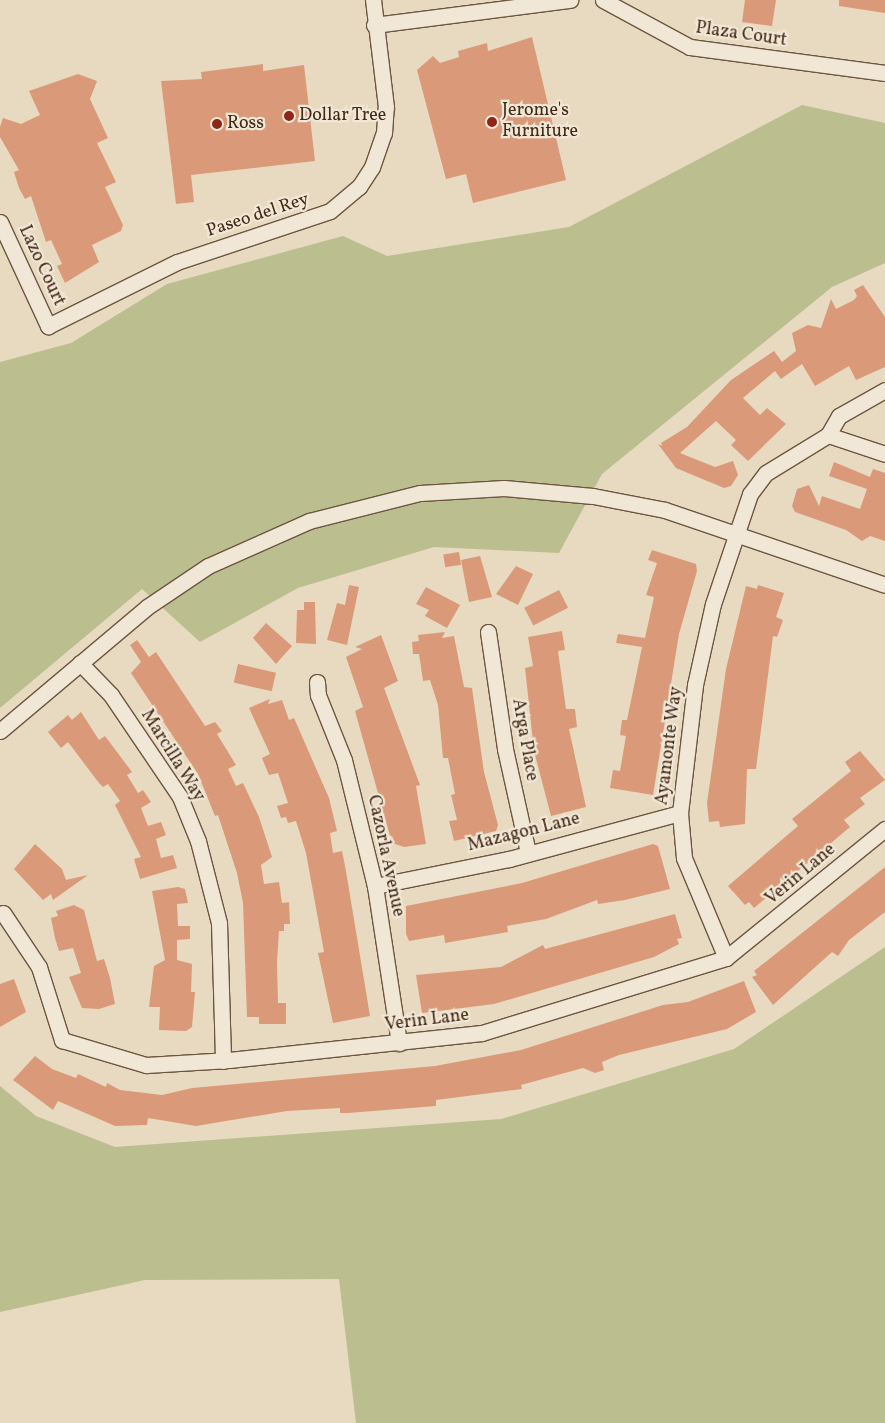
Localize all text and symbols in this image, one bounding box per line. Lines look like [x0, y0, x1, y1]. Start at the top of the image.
street label: Plaza Court [694, 18, 788, 52]
place label: Jerome's Furniture [502, 101, 578, 144]
place label: Dollar Tree [299, 105, 387, 127]
marker: Dollar Tree [283, 110, 295, 122]
place label: Ross [227, 113, 264, 135]
marker: Jerome's Furniture [486, 116, 498, 128]
marker: Ross [211, 118, 223, 130]
street label: Paseo del Rey [204, 189, 312, 243]
street label: Lazo Court [13, 222, 69, 310]
street label: Ayamonte Way [652, 685, 688, 807]
street label: Arga Place [506, 697, 542, 783]
street label: Marcilla Way [135, 706, 209, 806]
street label: Cazorla Avenue [362, 793, 408, 919]
street label: Mazagon Lane [466, 809, 582, 857]
street label: Verin Lane [762, 839, 840, 911]
street label: Verin Lane [384, 1005, 470, 1037]

